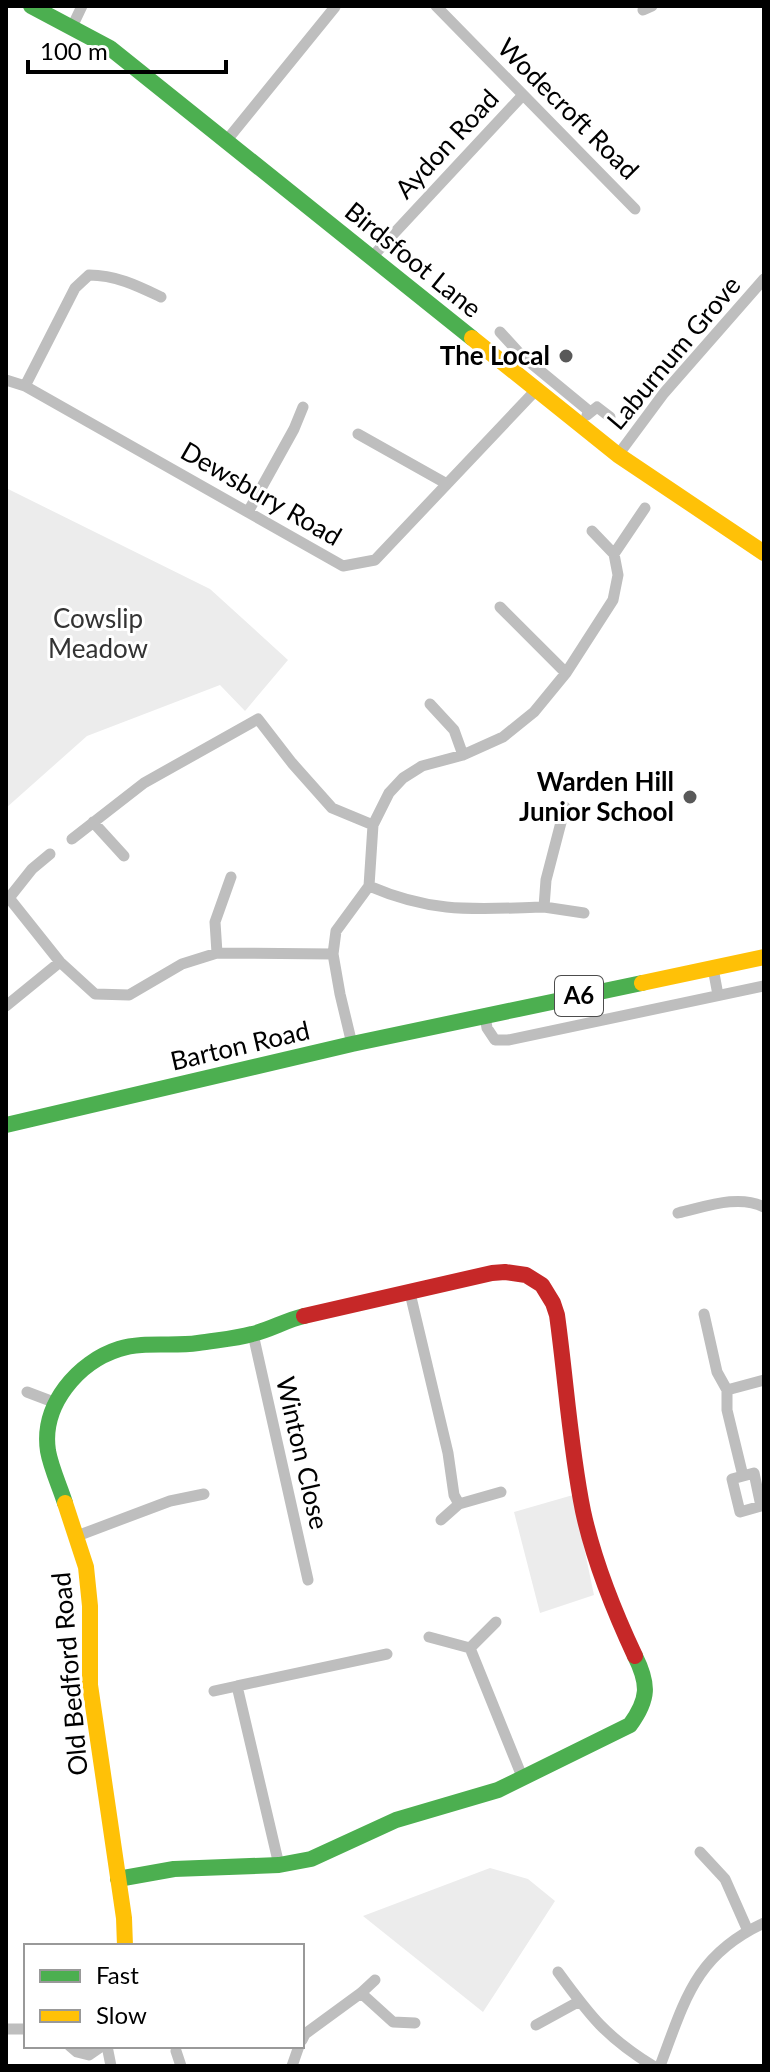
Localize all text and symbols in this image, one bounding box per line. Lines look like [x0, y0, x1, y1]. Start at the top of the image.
scale bar [28, 24, 226, 74]
street label: Wodecroft Road [491, 31, 646, 186]
text: 100 m [40, 36, 108, 65]
street label: Aydon Road [388, 82, 505, 205]
street label: Birdsfoot Lane [339, 195, 488, 324]
street label: Laburnum Grove [600, 269, 747, 436]
place label: The Local [440, 339, 550, 371]
marker: The Local [557, 347, 575, 365]
street label: Dewsbury Road [175, 434, 348, 552]
park label: Cowslip Meadow [48, 602, 148, 664]
place label: Warden Hill Junior School [519, 765, 674, 827]
marker: Warden Hill Junior School [681, 788, 699, 806]
road number: A6 [555, 976, 603, 1016]
street label: Barton Road [167, 1013, 312, 1077]
street label: Winton Close [270, 1373, 336, 1532]
street label: Old Bedford Road [44, 1571, 94, 1777]
legend [24, 1944, 304, 2048]
text: Fast [96, 1960, 139, 1989]
text: Slow [96, 2000, 147, 2029]

